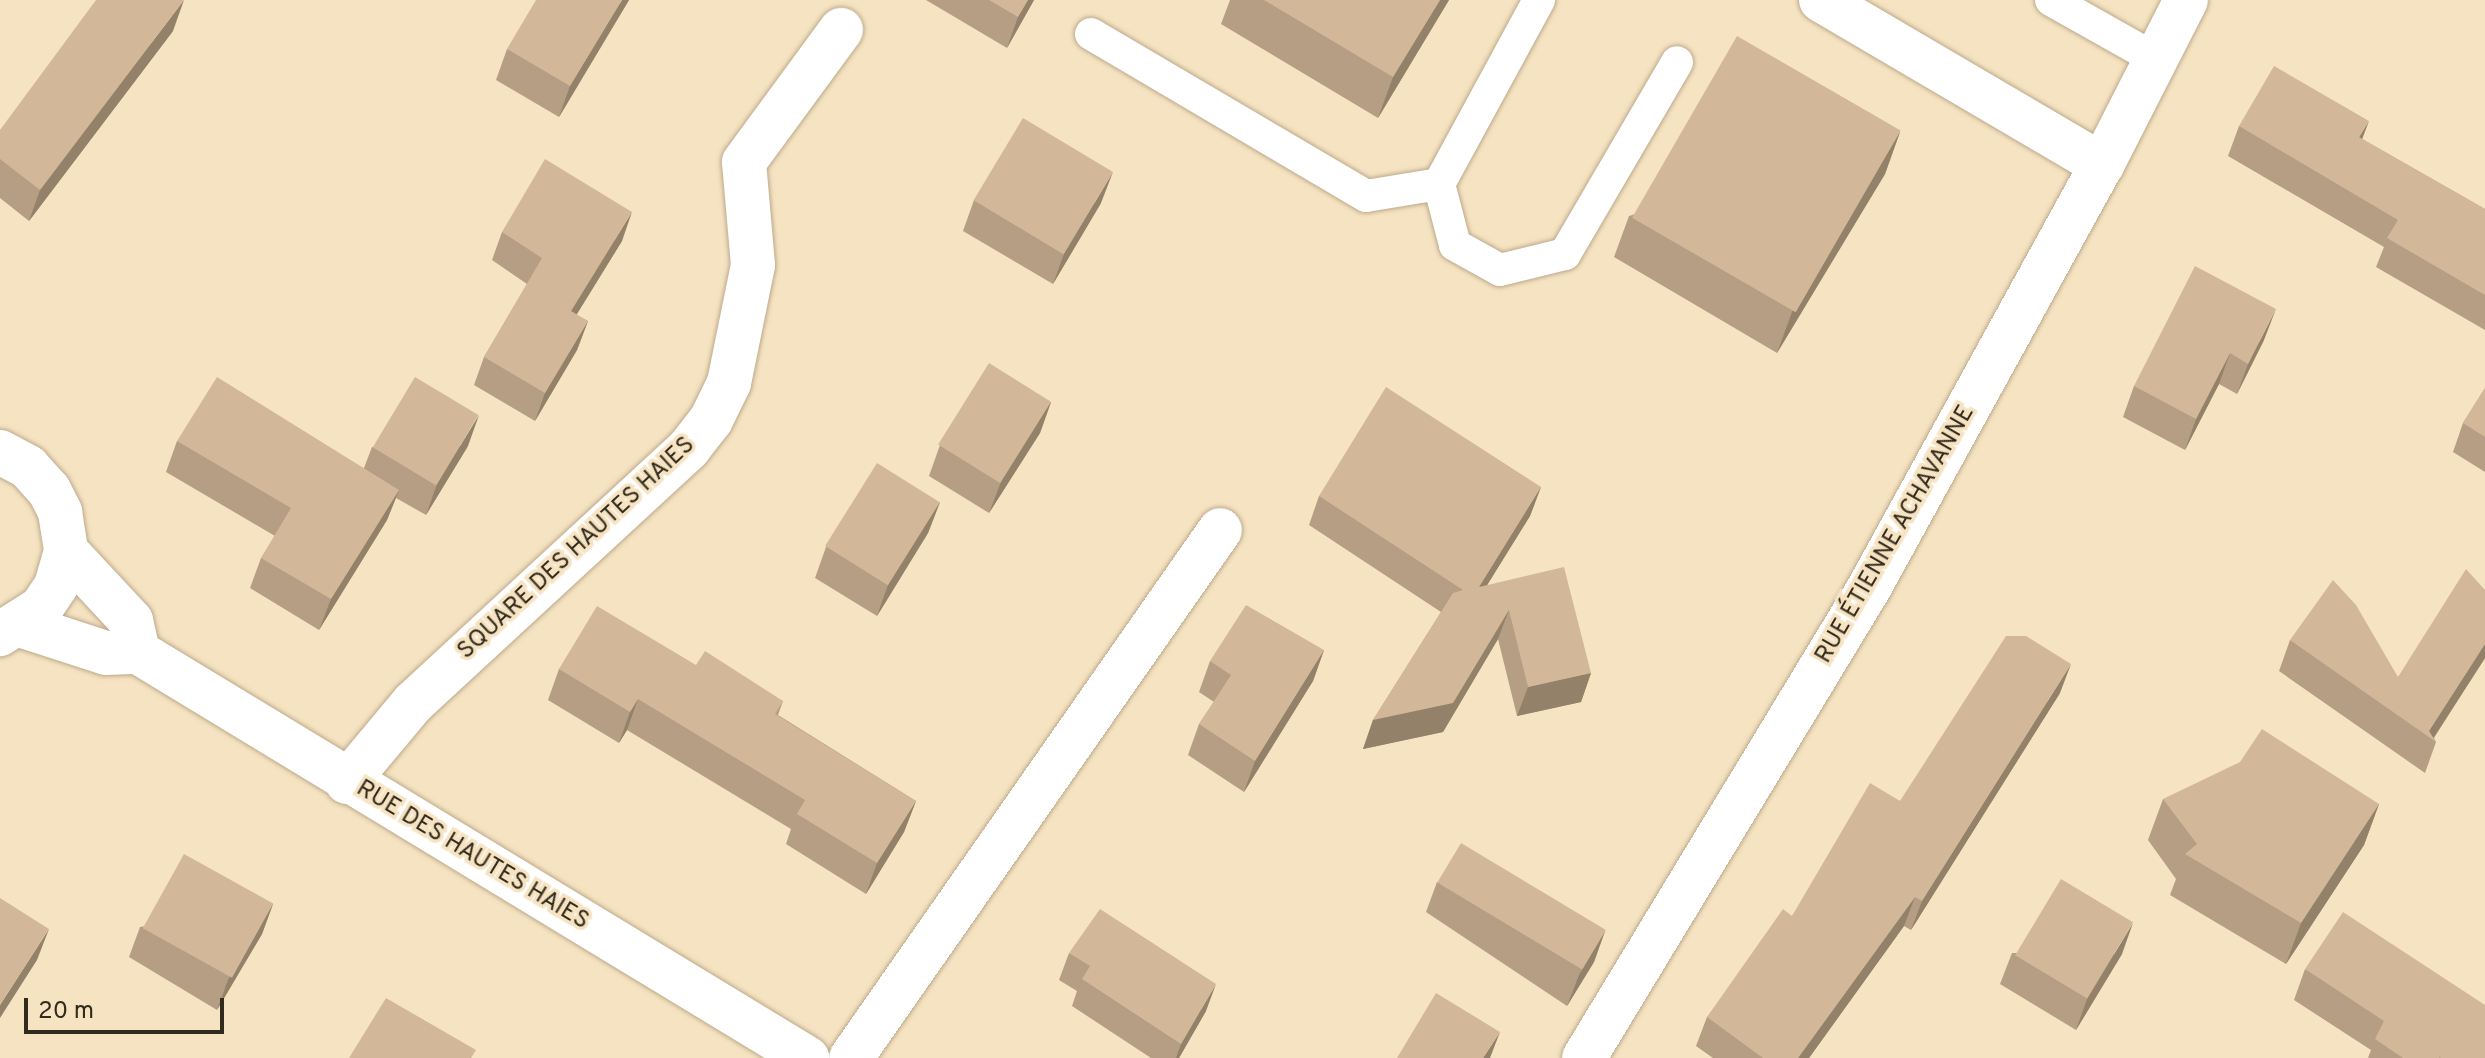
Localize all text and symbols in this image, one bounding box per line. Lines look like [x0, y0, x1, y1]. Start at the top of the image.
street label: RUE ÉTIENNE ACHAVANNE [1810, 401, 1982, 669]
street label: SQUARE DES HAUTES HAIES [453, 432, 701, 666]
street label: RUE DES HAUTES HAIES [350, 775, 594, 937]
scale bar [28, 982, 228, 1032]
text: 20 m [38, 997, 94, 1027]

